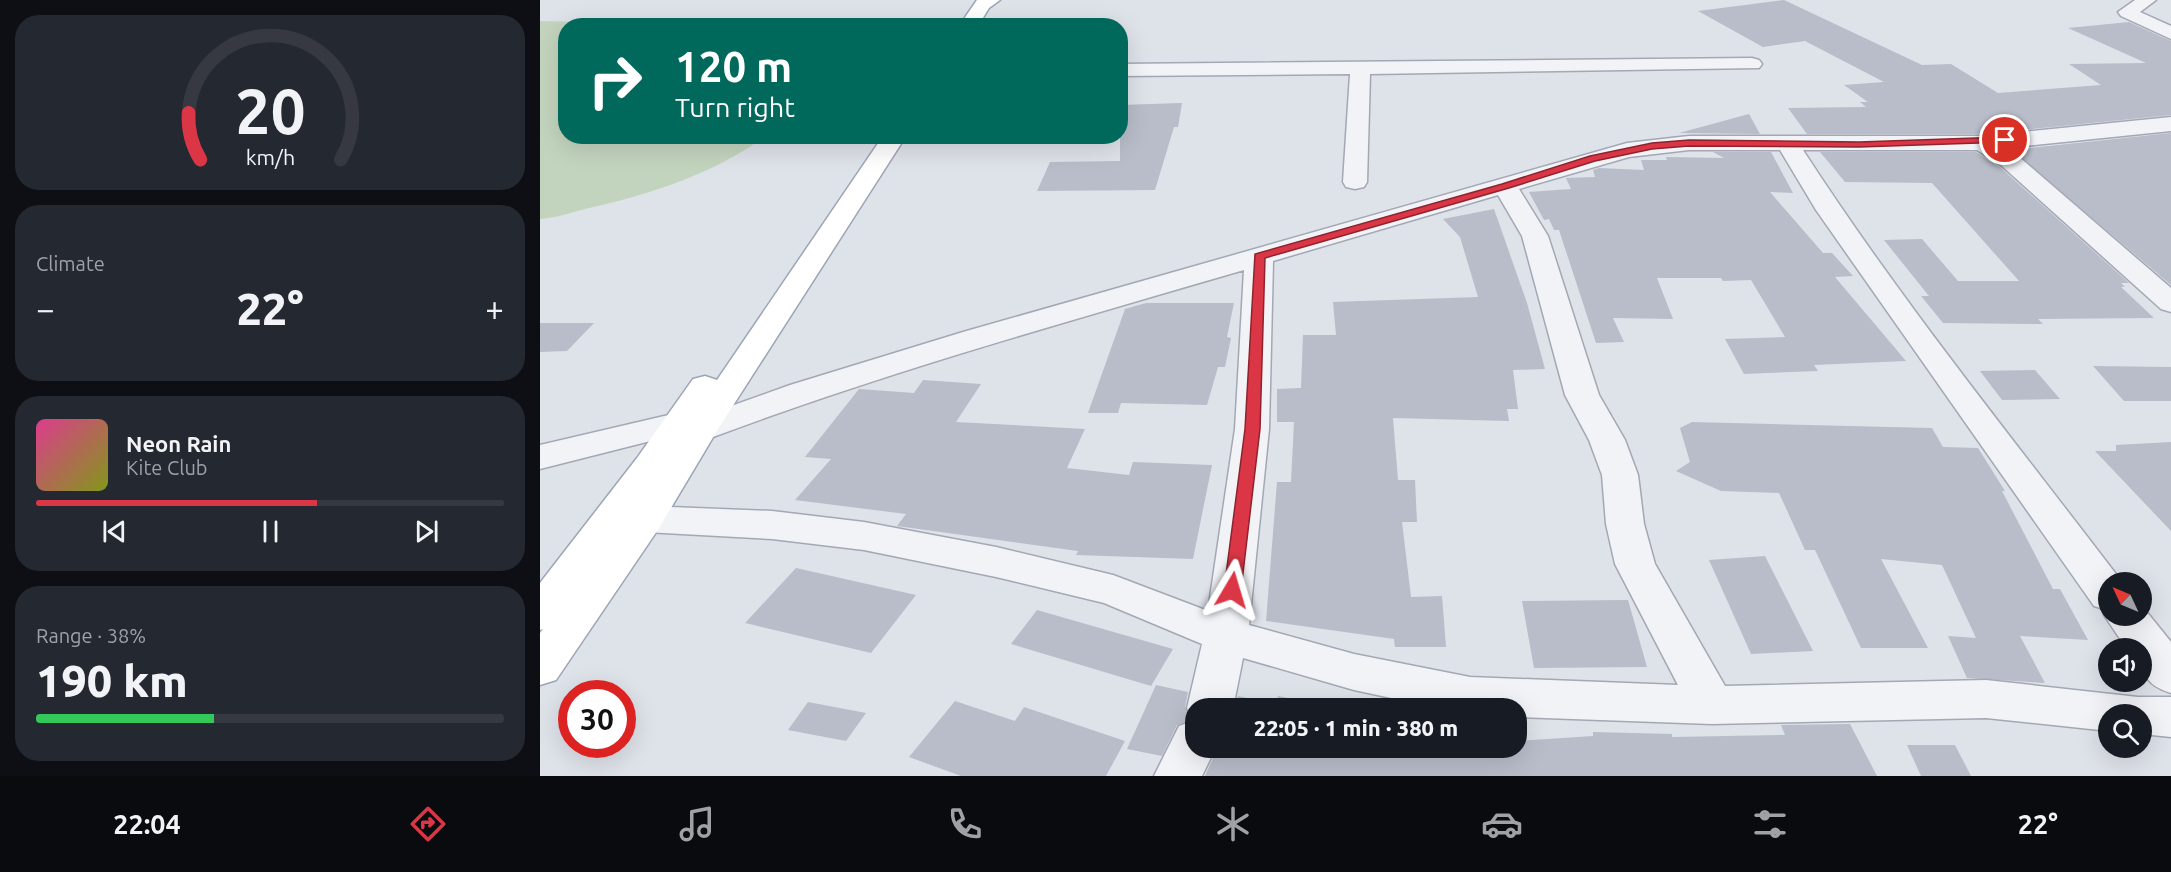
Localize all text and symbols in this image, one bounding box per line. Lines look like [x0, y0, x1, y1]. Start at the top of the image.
icon: right [576, 42, 654, 120]
text: 120 m [675, 43, 792, 90]
text: 20 [235, 76, 305, 146]
text: Turn right [675, 92, 795, 122]
pin [1979, 114, 2030, 165]
icon: arrive [1988, 123, 2021, 156]
text: km/h [245, 145, 295, 169]
text: Climate [36, 252, 105, 275]
text: 22° [236, 283, 304, 334]
text: − [36, 290, 55, 327]
text: + [485, 290, 504, 327]
text: Neon Rain [126, 431, 231, 456]
text: Kite Club [126, 456, 208, 479]
icon: previous [98, 515, 131, 548]
icon: pause [254, 515, 287, 548]
icon: next [410, 515, 443, 548]
position arrow [1200, 558, 1264, 622]
north arrow [2098, 572, 2152, 626]
map controls [2098, 572, 2152, 758]
text: Range · 38% [36, 624, 146, 647]
button: sound [2098, 638, 2152, 692]
text: 190 km [36, 655, 188, 706]
speed limit sign: 30 [558, 680, 636, 758]
button: search [2098, 704, 2152, 758]
text: 22:05 · 1 min · 380 m [1254, 715, 1458, 740]
icon: directions [407, 803, 449, 845]
icon: music [676, 803, 718, 845]
icon: phone [944, 803, 986, 845]
icon: climate [1212, 803, 1254, 845]
icon: car [1481, 803, 1523, 845]
icon: filters [1749, 803, 1791, 845]
text: 22:04 [113, 809, 181, 839]
text: 22° [2018, 809, 2058, 839]

